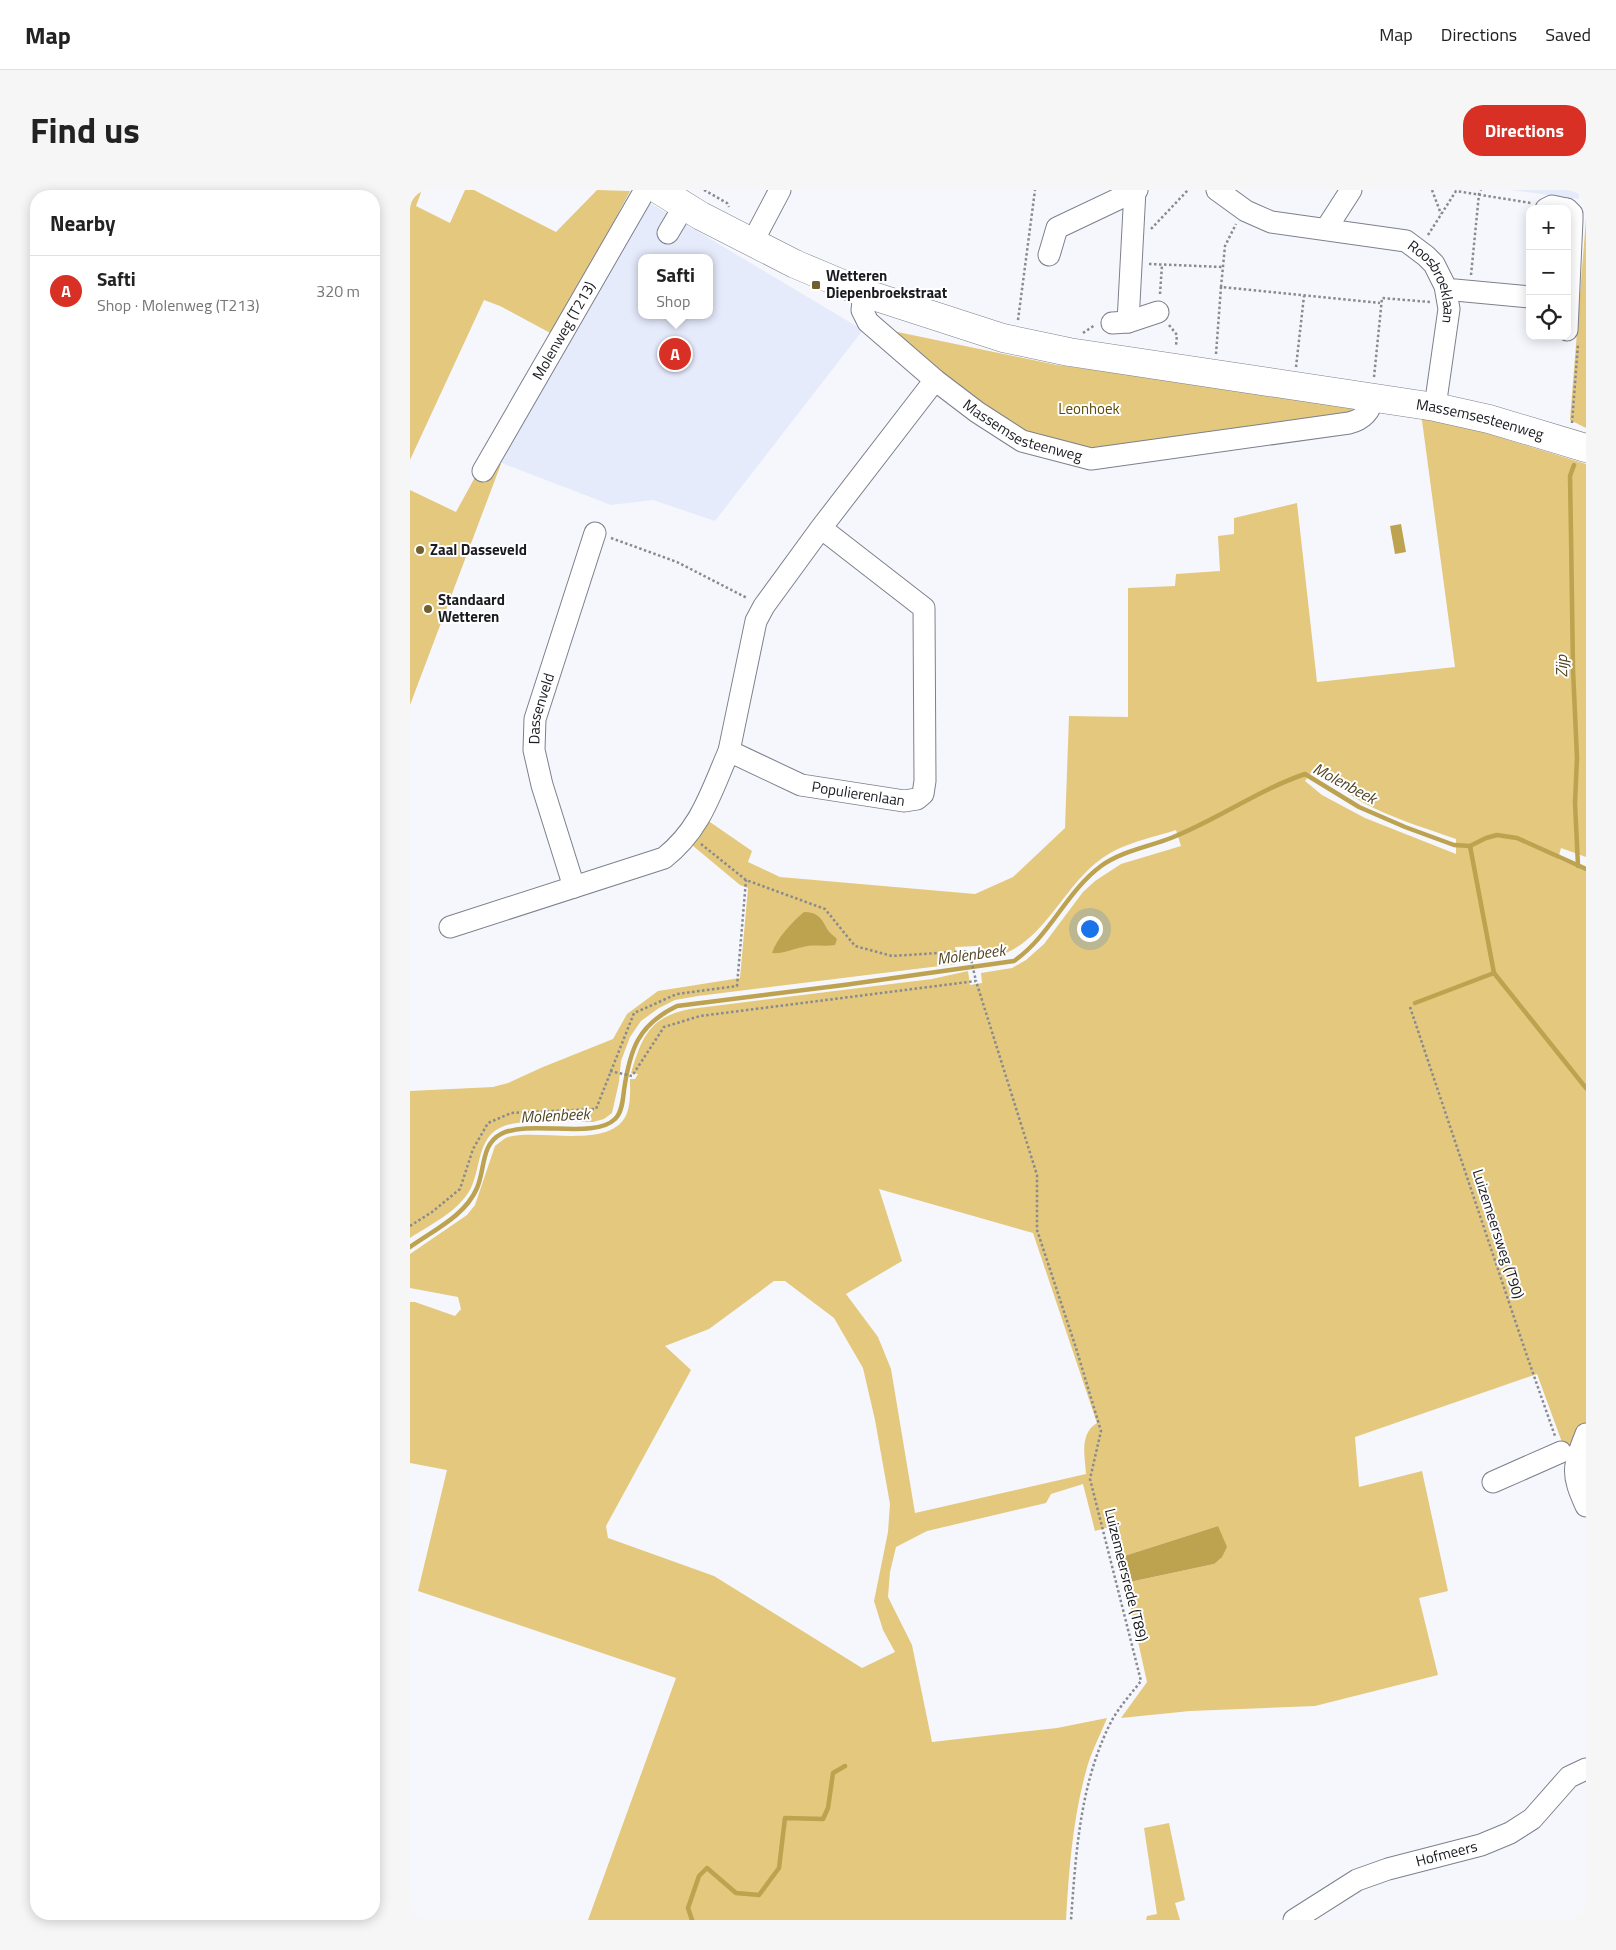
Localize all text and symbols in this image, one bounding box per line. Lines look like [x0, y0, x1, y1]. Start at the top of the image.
text: Map [25, 17, 71, 53]
text: Map [1379, 21, 1413, 48]
text: Directions [1441, 21, 1517, 48]
text: Saved [1545, 21, 1591, 48]
text: Find us [30, 103, 140, 157]
button: Directions [1463, 105, 1586, 156]
map controls [1526, 205, 1571, 340]
button: + [1526, 205, 1571, 250]
text: Nearby [50, 207, 115, 239]
street label: Roosbroeklaan [1403, 234, 1461, 325]
button: − [1526, 250, 1571, 295]
popup [638, 254, 713, 319]
text: Safti [656, 260, 695, 289]
text: Safti [97, 264, 136, 293]
place label: Wetteren Diepenbroekstraat [826, 264, 948, 304]
street label: Molenweg (T213) [526, 277, 601, 384]
text: A [61, 279, 71, 303]
text: 320 m [316, 279, 360, 303]
marker: Wetteren Diepenbroekstraat [810, 279, 822, 291]
text: Shop [656, 289, 690, 313]
text: Shop · Molenweg (T213) [97, 293, 259, 317]
button: locate [1526, 295, 1571, 340]
pin: A [659, 335, 691, 373]
street label: Massemsesteenweg [1415, 392, 1547, 446]
street label: Massemsesteenweg [958, 393, 1085, 467]
park label: Leonhoek [1058, 397, 1120, 420]
place label: Zaal Dasseveld [430, 538, 527, 561]
marker: Zaal Dasseveld [414, 544, 426, 556]
place label: Standaard Wetteren [438, 588, 505, 628]
marker: Standaard Wetteren [422, 603, 434, 615]
water label: Zijp [1549, 654, 1573, 677]
street label: Dassenveld [522, 670, 560, 745]
water label: Molenbeek [1309, 756, 1383, 811]
street label: Populierenlaan [810, 775, 907, 812]
your location [1077, 916, 1103, 942]
water label: Molenbeek [935, 937, 1009, 971]
water label: Molenbeek [520, 1101, 592, 1129]
street label: Luizemeersweg (T90) [1467, 1166, 1530, 1302]
street label: Luizemeersrede (T89) [1099, 1506, 1154, 1644]
street label: Hofmeers [1413, 1834, 1480, 1872]

